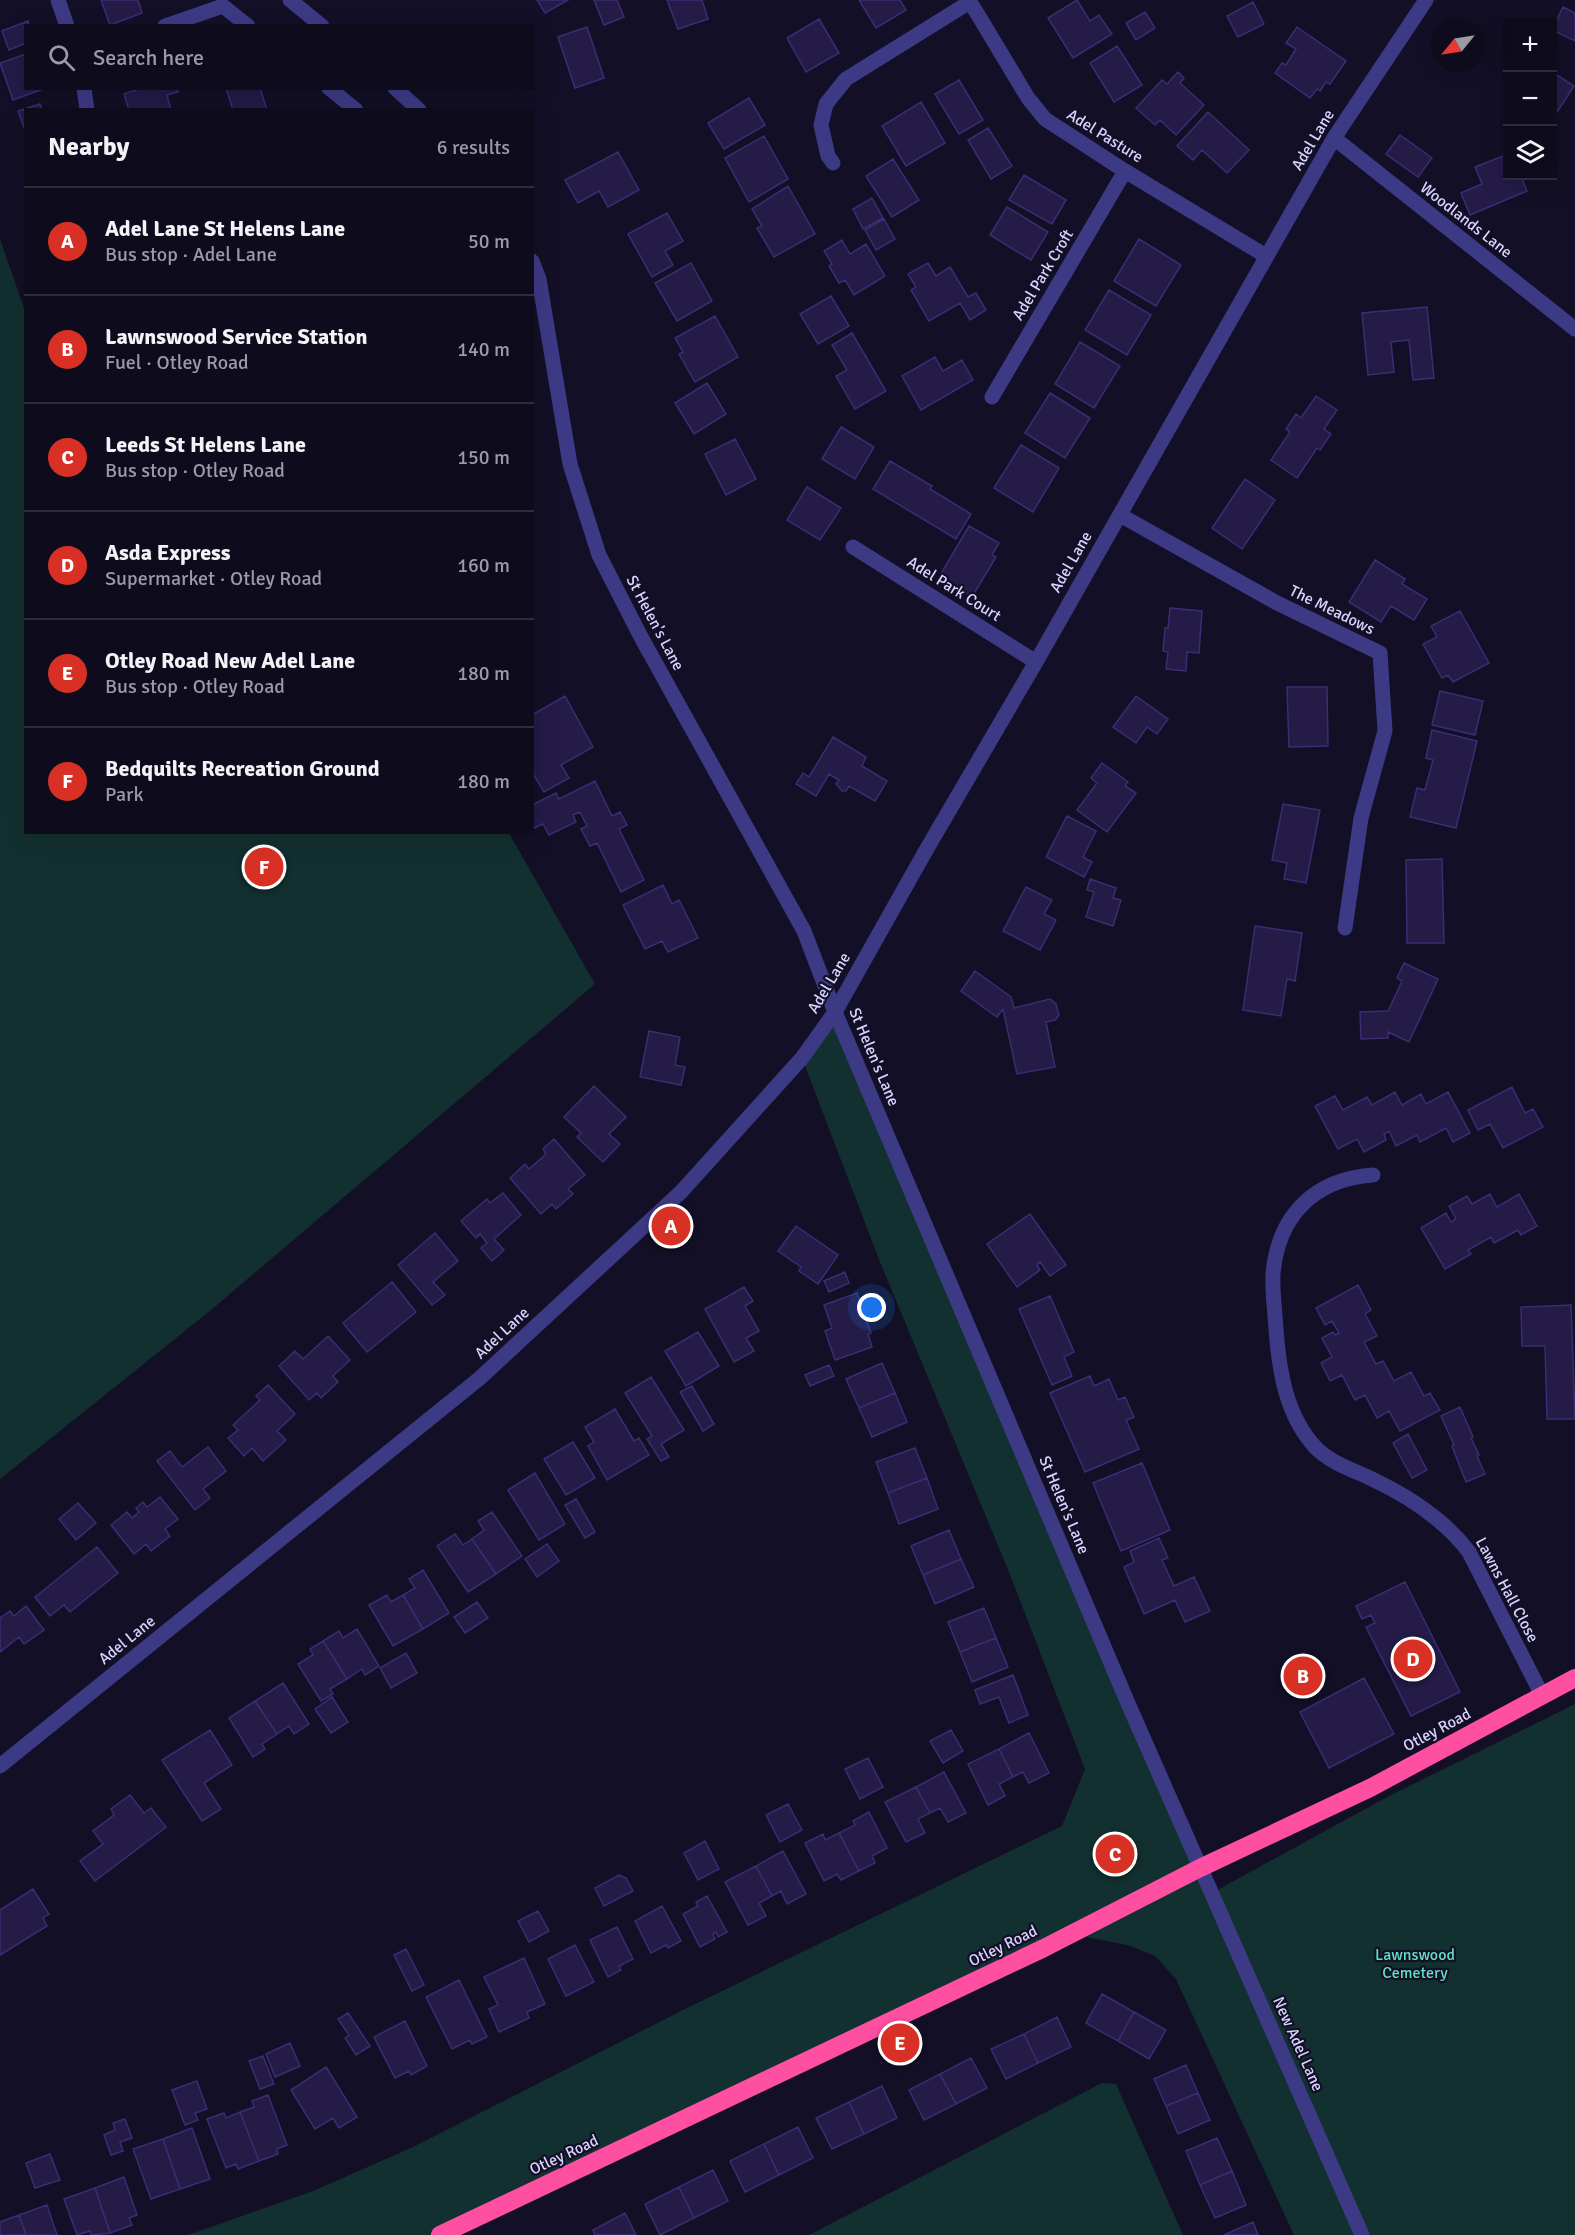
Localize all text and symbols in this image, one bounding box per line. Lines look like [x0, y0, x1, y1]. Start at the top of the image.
north arrow [1431, 18, 1485, 72]
map controls [1503, 18, 1557, 180]
button: + [1503, 18, 1557, 72]
search box [24, 24, 534, 90]
icon: search [45, 41, 78, 74]
text: Search here [93, 44, 204, 71]
button: − [1503, 72, 1557, 126]
street label: Adel Pasture [1063, 105, 1147, 167]
street label: Adel Lane [1287, 106, 1339, 174]
button: layers [1503, 126, 1557, 180]
text: Nearby [48, 131, 129, 163]
text: 6 results [437, 135, 510, 160]
street label: Woodlands Lane [1416, 178, 1516, 262]
text: Adel Lane St Helens Lane [105, 215, 345, 242]
street label: Adel Park Croft [1008, 225, 1078, 324]
text: A [61, 229, 74, 254]
text: 50 m [468, 229, 510, 254]
text: Bus stop · Adel Lane [105, 242, 277, 267]
text: Lawnswood Service Station [105, 323, 368, 350]
text: B [61, 337, 74, 362]
text: 140 m [457, 337, 510, 362]
text: Fuel · Otley Road [105, 350, 249, 375]
text: Leeds St Helens Lane [105, 431, 306, 458]
text: C [61, 445, 74, 470]
text: 150 m [457, 445, 510, 470]
text: Bus stop · Otley Road [105, 458, 285, 483]
street label: Adel Lane [1045, 528, 1097, 596]
text: Asda Express [105, 539, 231, 566]
street label: Adel Park Court [903, 552, 1005, 626]
text: D [61, 553, 74, 578]
text: 160 m [457, 553, 510, 578]
text: Supermarket · Otley Road [105, 566, 322, 591]
street label: St Helen's Lane [622, 572, 688, 674]
street label: The Meadows [1286, 581, 1378, 639]
text: Otley Road New Adel Lane [105, 647, 355, 674]
text: E [62, 661, 73, 686]
text: 180 m [457, 661, 510, 686]
text: Bus stop · Otley Road [105, 674, 285, 699]
text: Bedquilts Recreation Ground [105, 755, 380, 782]
text: F [62, 769, 73, 794]
text: 180 m [457, 769, 510, 794]
text: Park [105, 782, 143, 807]
pin: F [244, 844, 284, 890]
street label: Adel Lane [803, 949, 855, 1017]
street label: St Helen's Lane [844, 1005, 904, 1109]
pin: A [652, 1204, 690, 1248]
your location [857, 1293, 886, 1322]
street label: Adel Lane [471, 1303, 533, 1363]
street label: St Helen's Lane [1034, 1453, 1094, 1557]
street label: Lawns Hall Close [1471, 1534, 1543, 1646]
street label: Adel Lane [95, 1611, 159, 1669]
pin: D [1394, 1636, 1432, 1682]
pin: B [1284, 1654, 1322, 1698]
street label: Otley Road [1400, 1704, 1474, 1756]
pin: C [1096, 1832, 1134, 1876]
street label: Otley Road [965, 1921, 1041, 1971]
park label: Lawnswood Cemetery [1375, 1945, 1455, 1983]
street label: New Adel Lane [1268, 1994, 1328, 2094]
pin: E [880, 2020, 920, 2066]
street label: Otley Road [526, 2130, 602, 2180]

